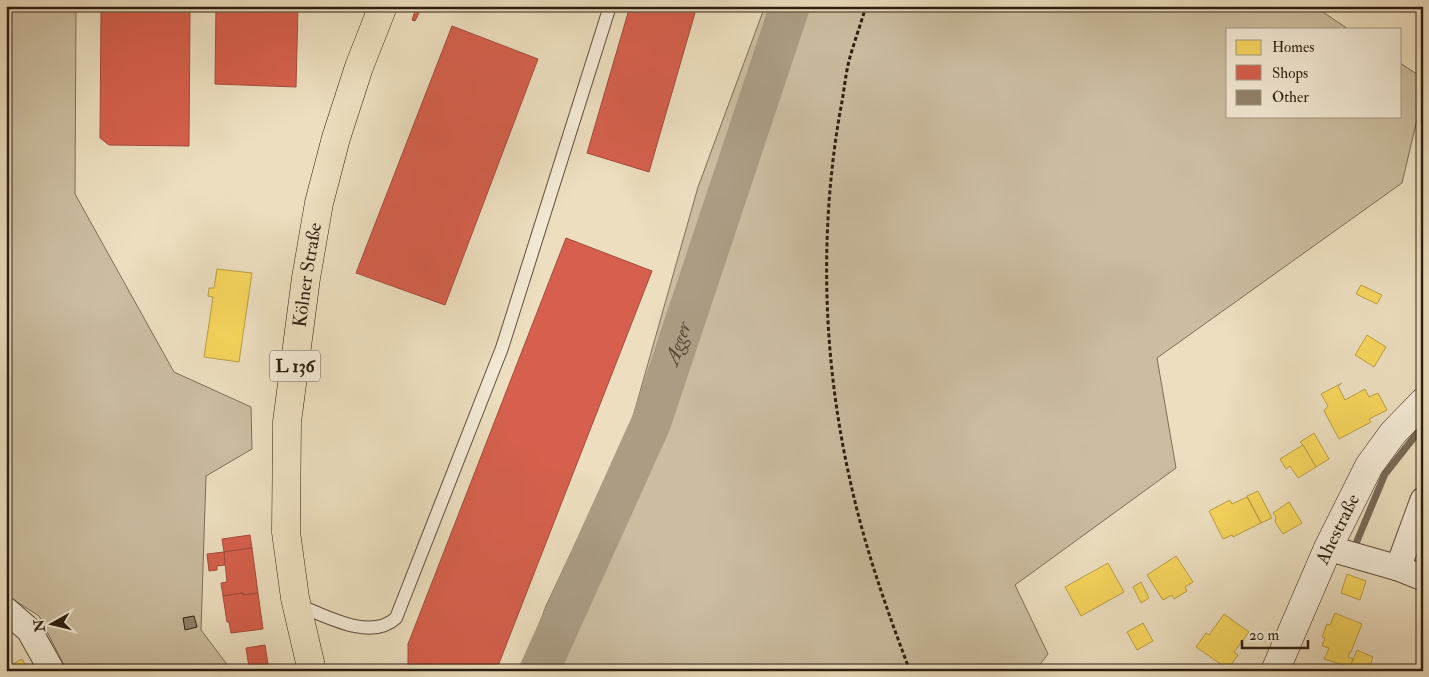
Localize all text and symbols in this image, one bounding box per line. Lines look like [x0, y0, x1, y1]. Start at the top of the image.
legend [1226, 28, 1402, 118]
text: Homes [1272, 38, 1314, 57]
text: Shops [1272, 64, 1308, 84]
text: Other [1272, 88, 1309, 107]
street label: Kölner Straße [288, 221, 327, 329]
water label: Agger [658, 317, 697, 370]
road number: L 136 [270, 351, 320, 382]
street label: Ahestraße [1310, 490, 1365, 569]
north arrow [28, 600, 78, 650]
scale bar [1242, 617, 1308, 649]
text: N [30, 618, 49, 634]
text: 20 m [1249, 626, 1279, 645]

